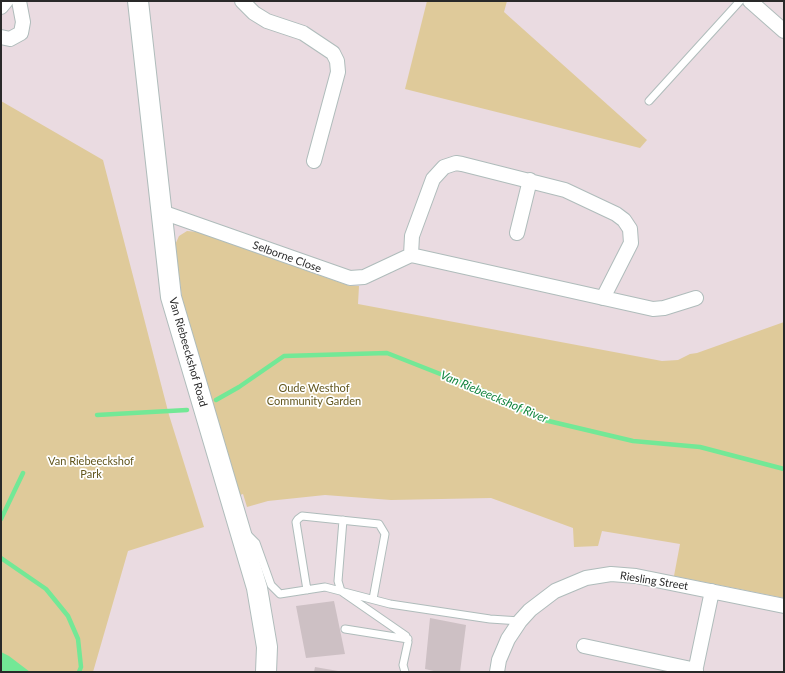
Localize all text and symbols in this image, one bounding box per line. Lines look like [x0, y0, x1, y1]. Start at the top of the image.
street label: Selborne Close [251, 238, 323, 276]
street label: Van Riebeeckshof Road [166, 296, 210, 408]
water label: Van Riebeeckshof River [438, 368, 550, 426]
park label: Oude Westhof Community Garden [267, 381, 361, 407]
park label: Van Riebeeckshof Park [48, 454, 134, 480]
street label: Riesling Street [619, 569, 689, 593]

